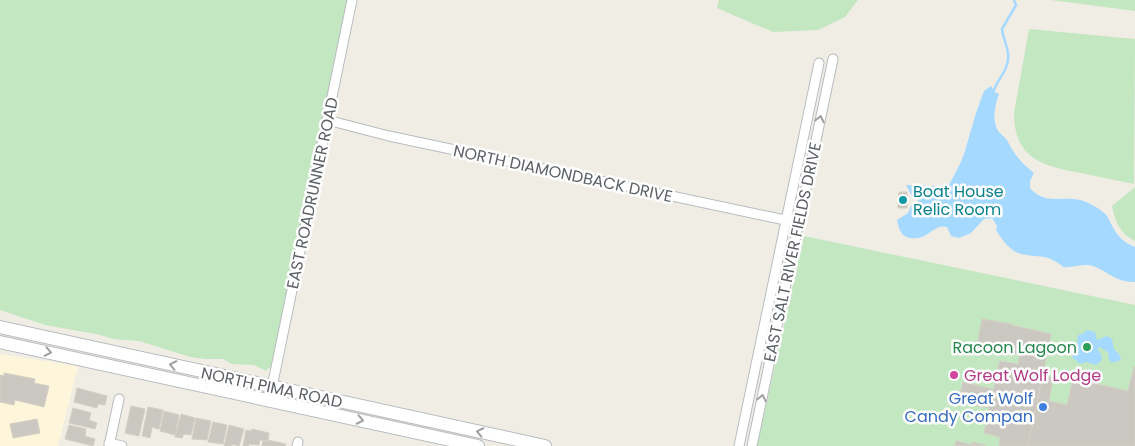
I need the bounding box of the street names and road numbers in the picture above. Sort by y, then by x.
street label: EAST ROADRUNNER ROAD [281,95,344,291]
street label: NORTH DIAMONDBACK DRIVE [451,139,674,208]
street label: EAST SALT RIVER FIELDS DRIVE [758,140,827,364]
street label: NORTH PIMA ROAD [199,361,345,414]

